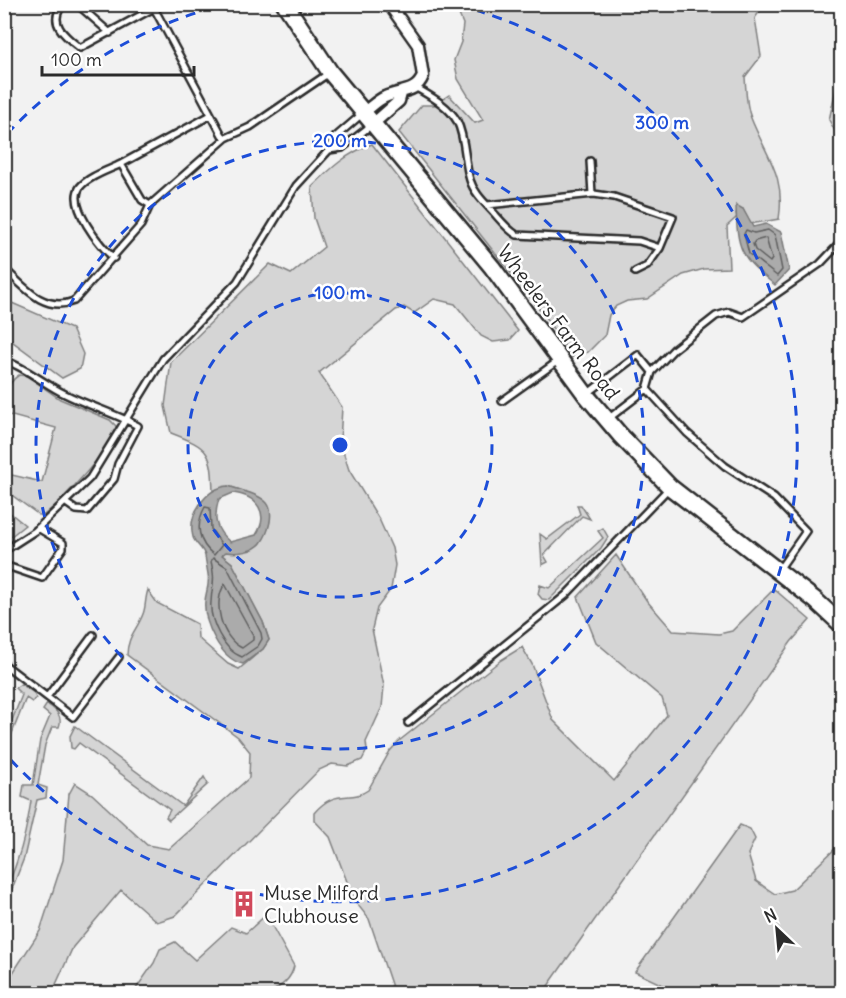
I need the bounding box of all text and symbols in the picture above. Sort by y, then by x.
scale bar [42,39,194,77]
text: 100 m [51,48,102,71]
text: 300 m [635,111,689,134]
text: 200 m [313,129,367,152]
street label: Wheelers Farm Road [493,240,626,405]
text: 100 m [315,281,366,304]
centre of rings [330,435,350,455]
place label: Muse Milford Clubhouse [264,880,379,928]
building icon: Muse Milford Clubhouse [229,889,259,919]
north arrow [747,899,807,959]
text: N [761,904,780,927]

